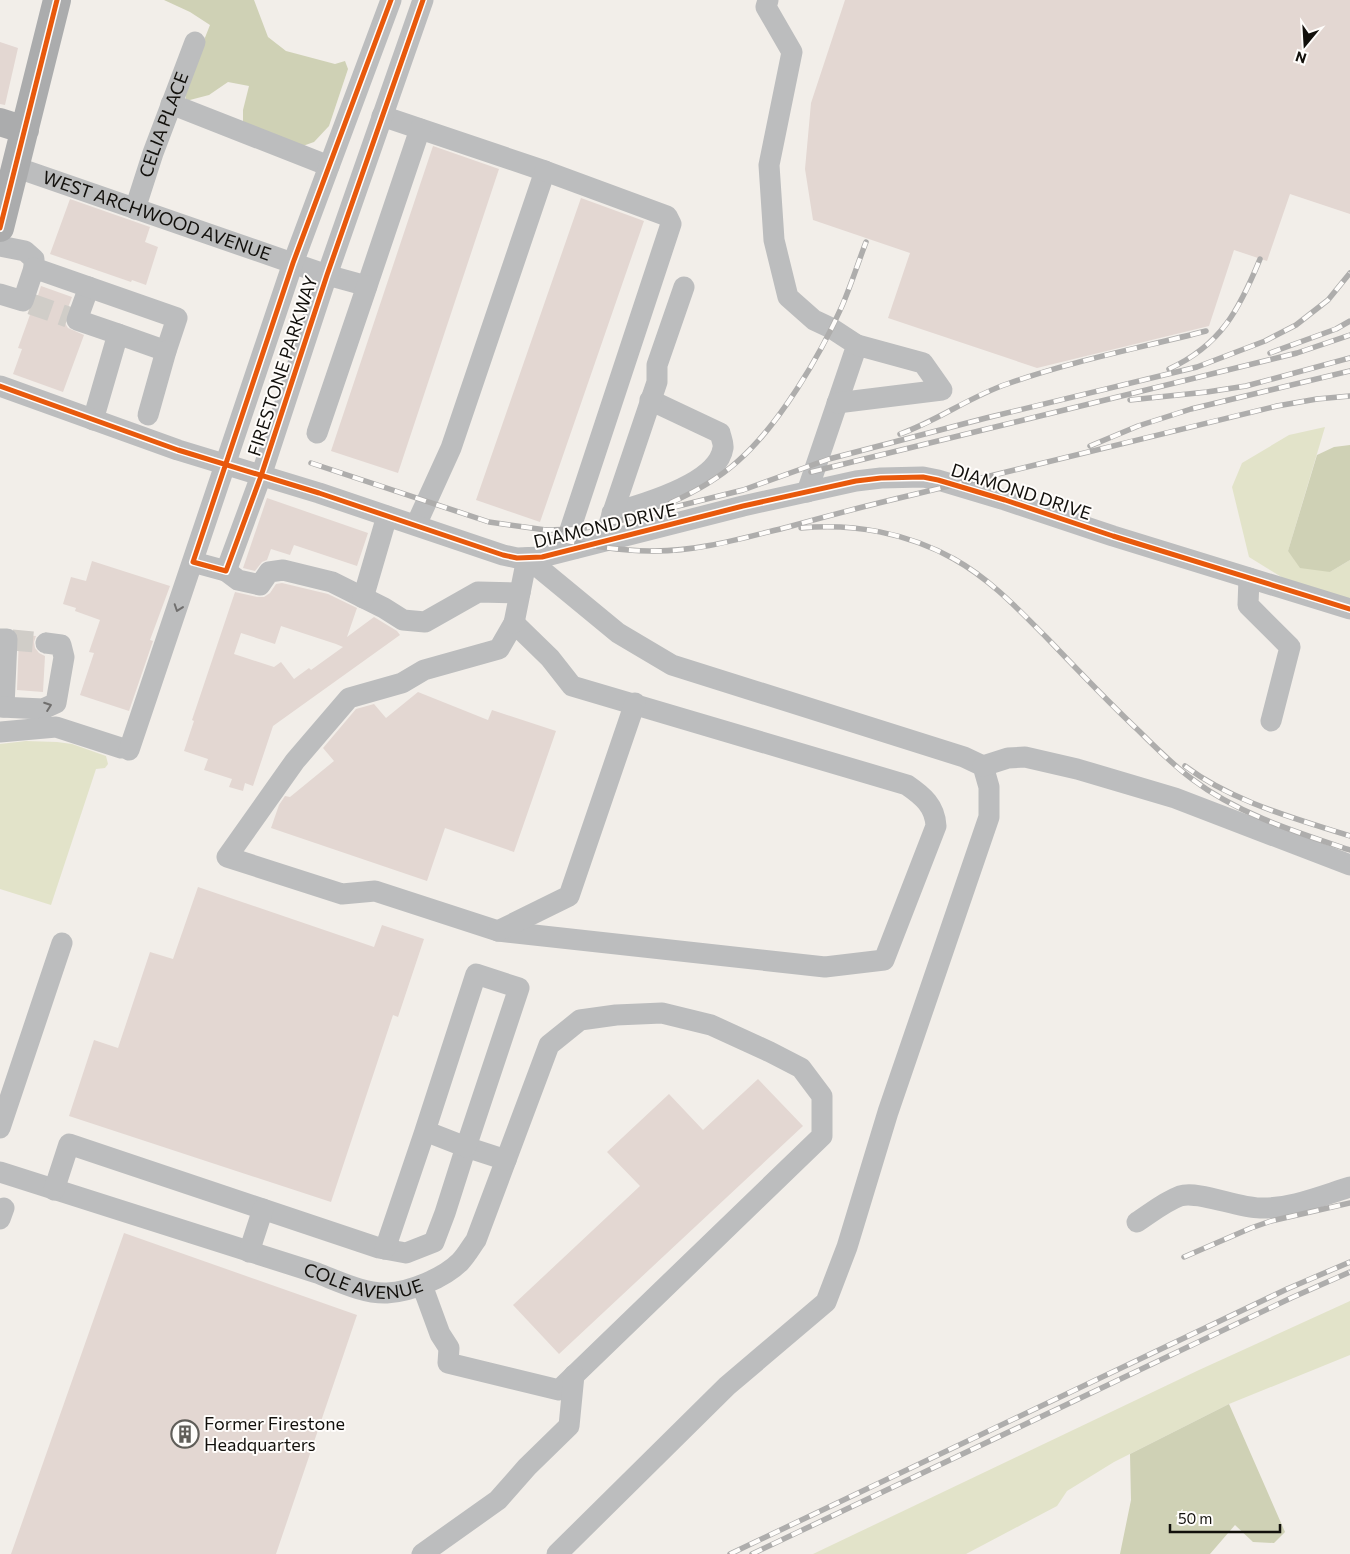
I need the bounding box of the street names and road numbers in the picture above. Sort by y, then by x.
street label: CELIA PLACE [134,69,193,180]
street label: WEST ARCHWOOD AVENUE [40,165,274,265]
street label: FIRESTONE PARKWAY [242,272,322,459]
street label: DIAMOND DRIVE [948,458,1094,524]
street label: DIAMOND DRIVE [531,498,678,552]
street label: COLE AVENUE [301,1258,426,1303]

